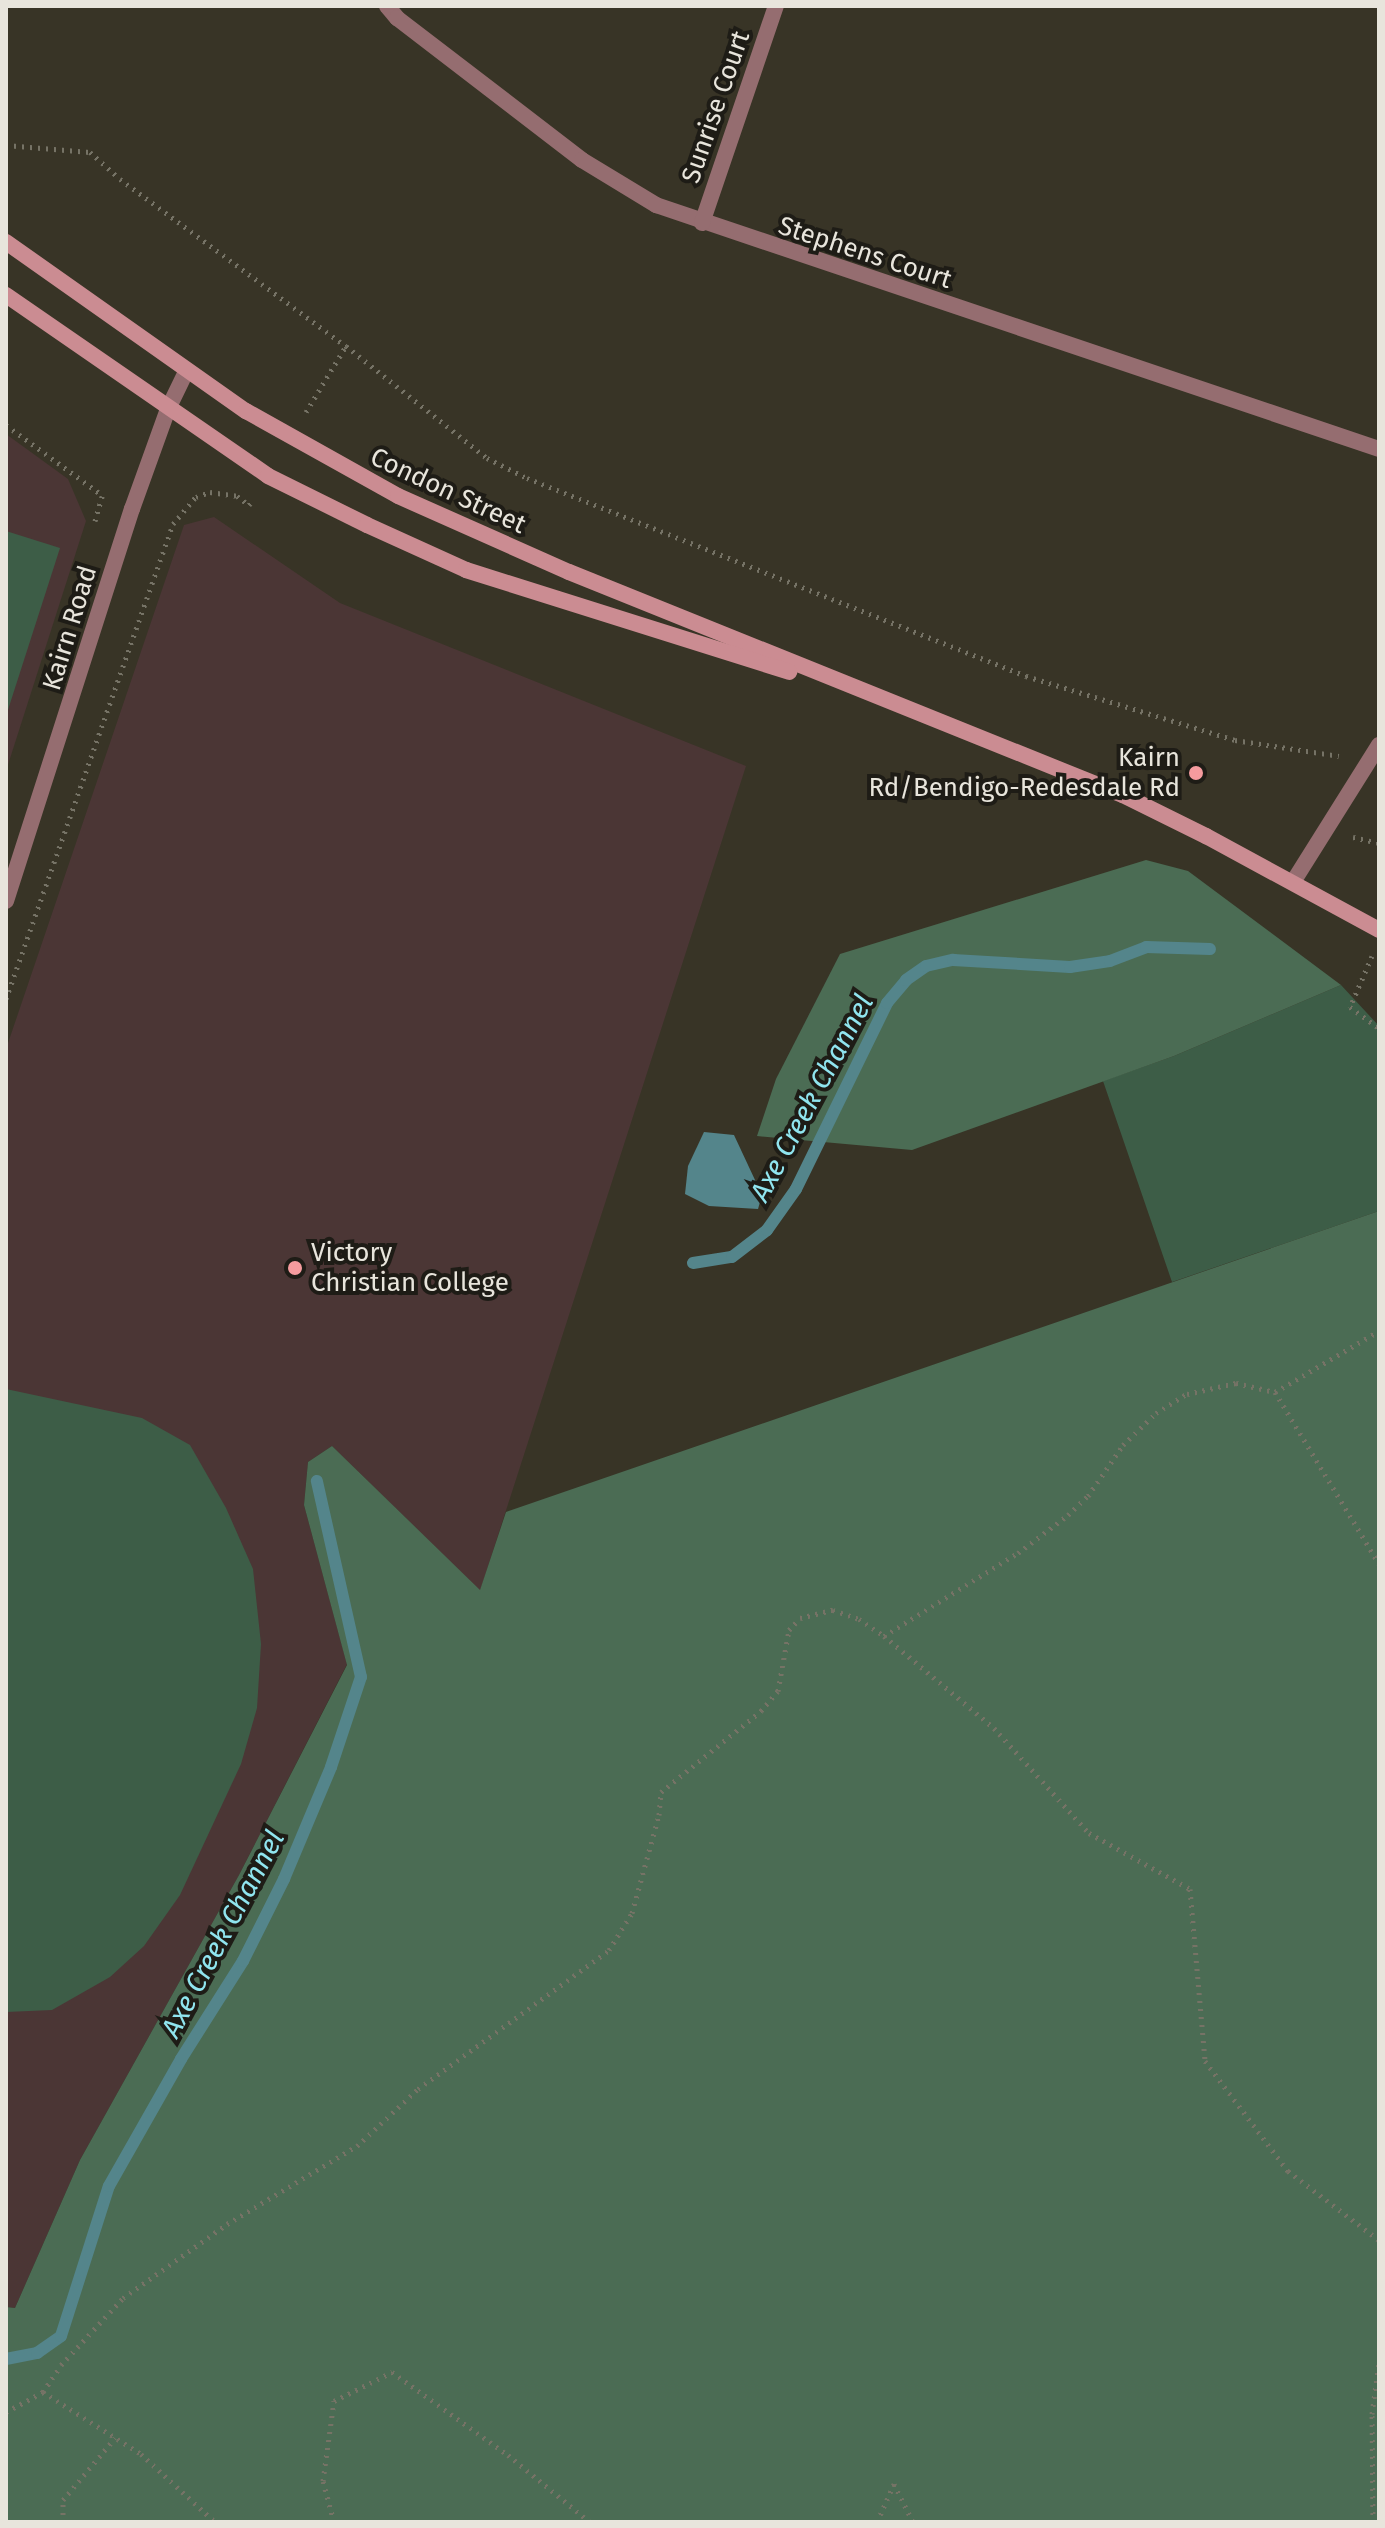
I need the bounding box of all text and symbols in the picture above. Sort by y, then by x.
street label: Sunrise Court [675,27,757,187]
street label: Stephens Court [774,210,956,296]
street label: Condon Street [365,441,531,541]
street label: Kairn Road [36,562,104,694]
place label: Kairn Rd/Bendigo-Redesdale Rd [868,742,1180,804]
marker: Kairn Rd/Bendigo-Redesdale Rd [1187,764,1205,782]
water label: Axe Creek Channel [743,989,881,1207]
place label: Victory Christian College [311,1237,509,1298]
marker: Victory Christian College [286,1259,304,1277]
water label: Axe Creek Channel [154,1825,292,2043]

